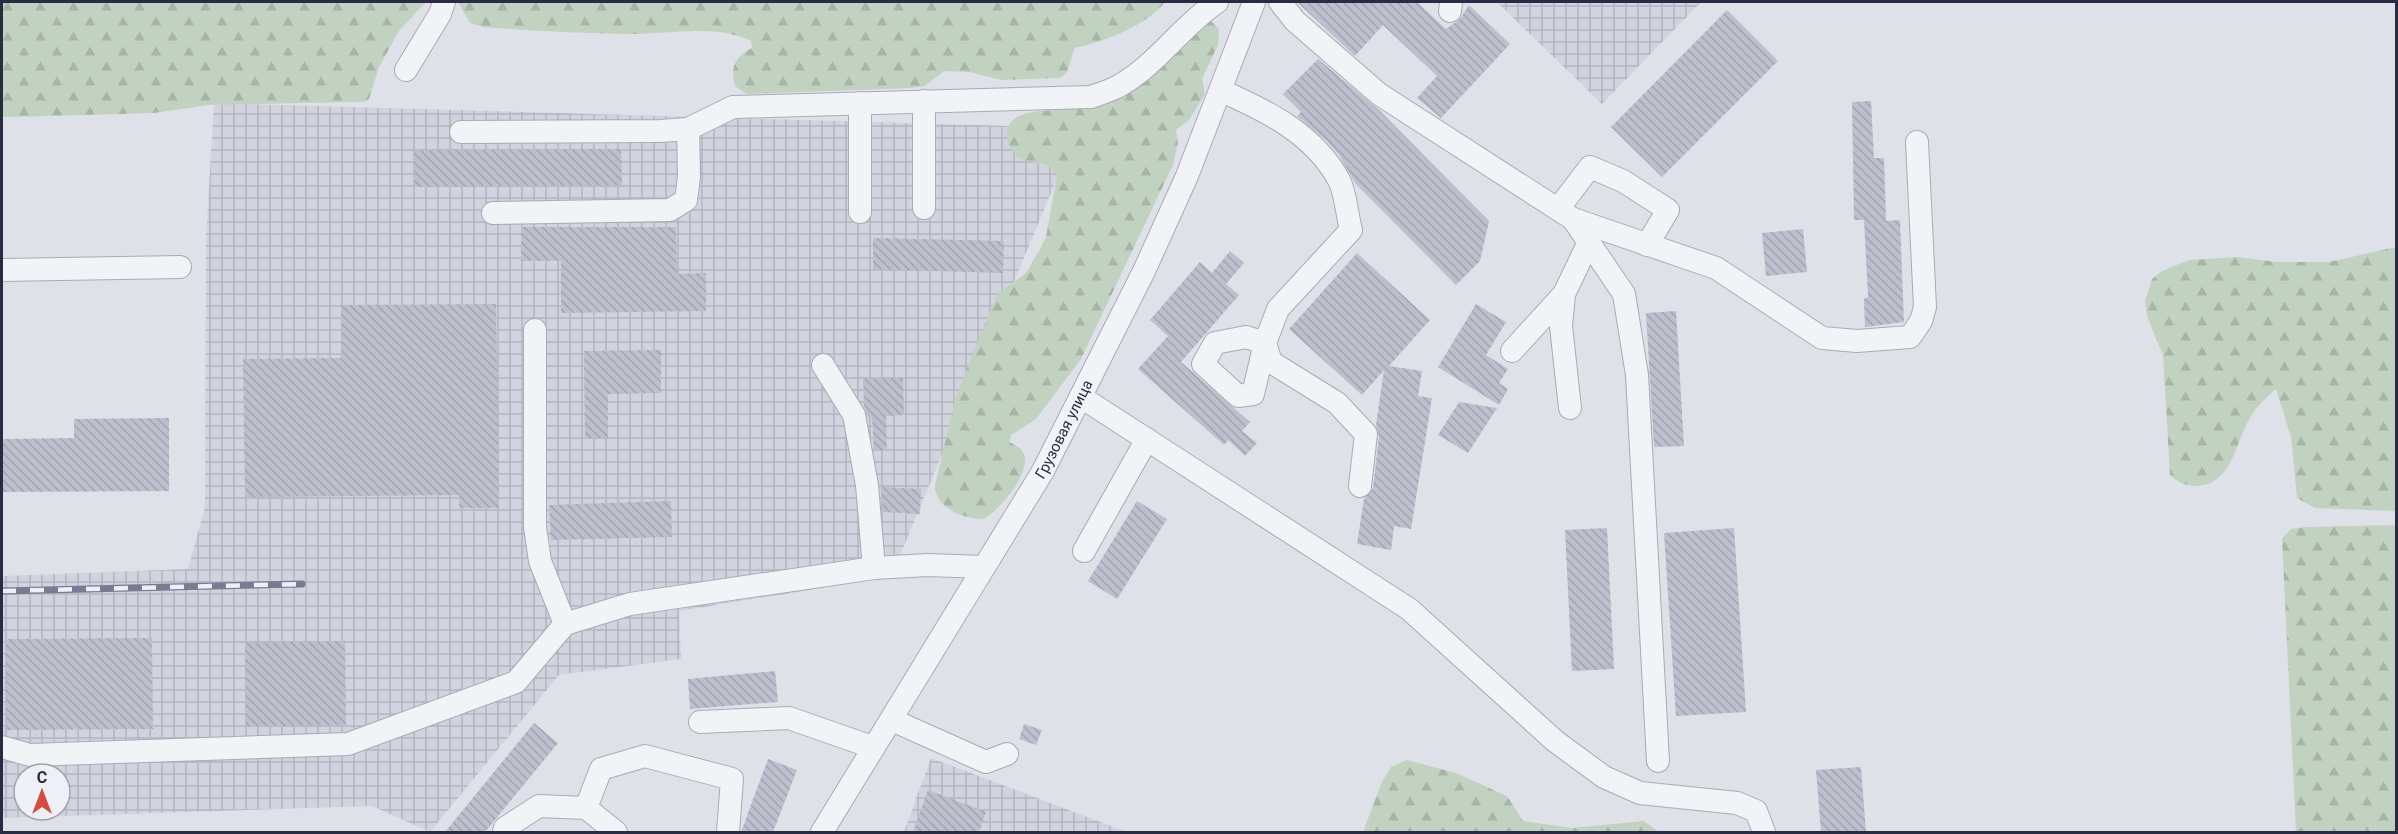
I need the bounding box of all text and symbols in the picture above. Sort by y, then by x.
street label: Грузовая улица [1031,377,1097,482]
north arrow [12,762,72,822]
text: С [37,768,47,787]

